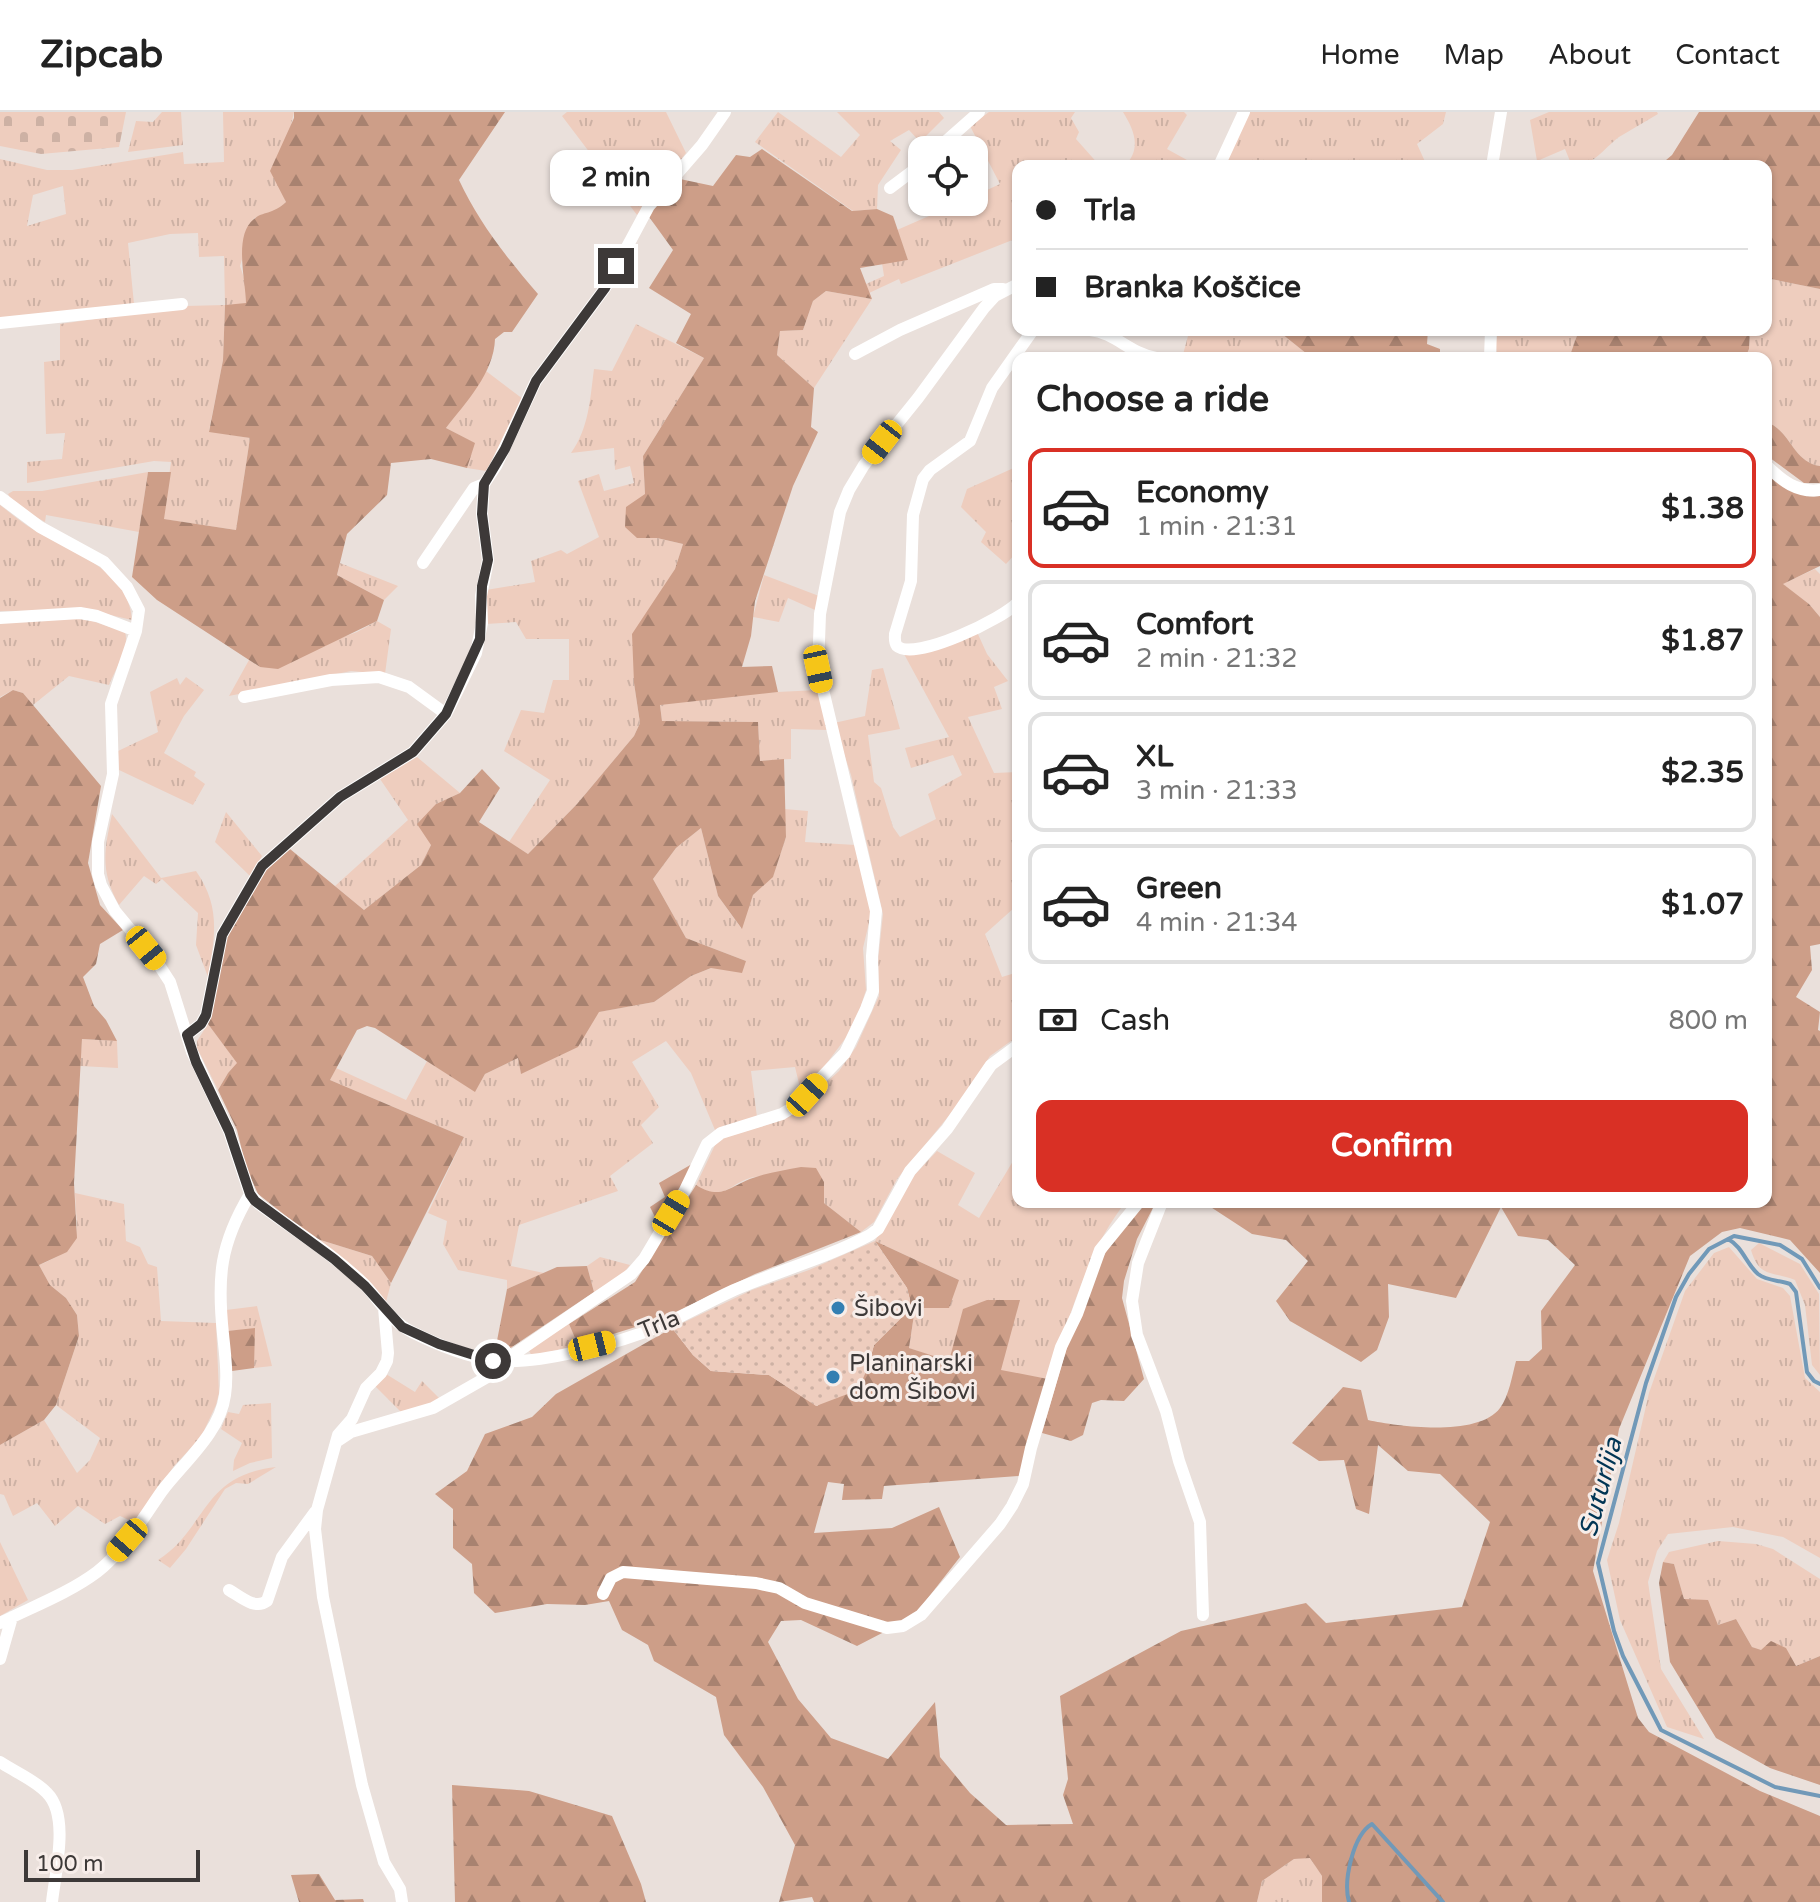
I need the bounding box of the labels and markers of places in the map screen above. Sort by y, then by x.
place label: Šibovi [854,1294,923,1323]
marker: Šibovi [829,1299,847,1317]
place label: Planinarski dom Šibovi [849,1349,976,1406]
marker: Planinarski dom Šibovi [824,1368,842,1386]

